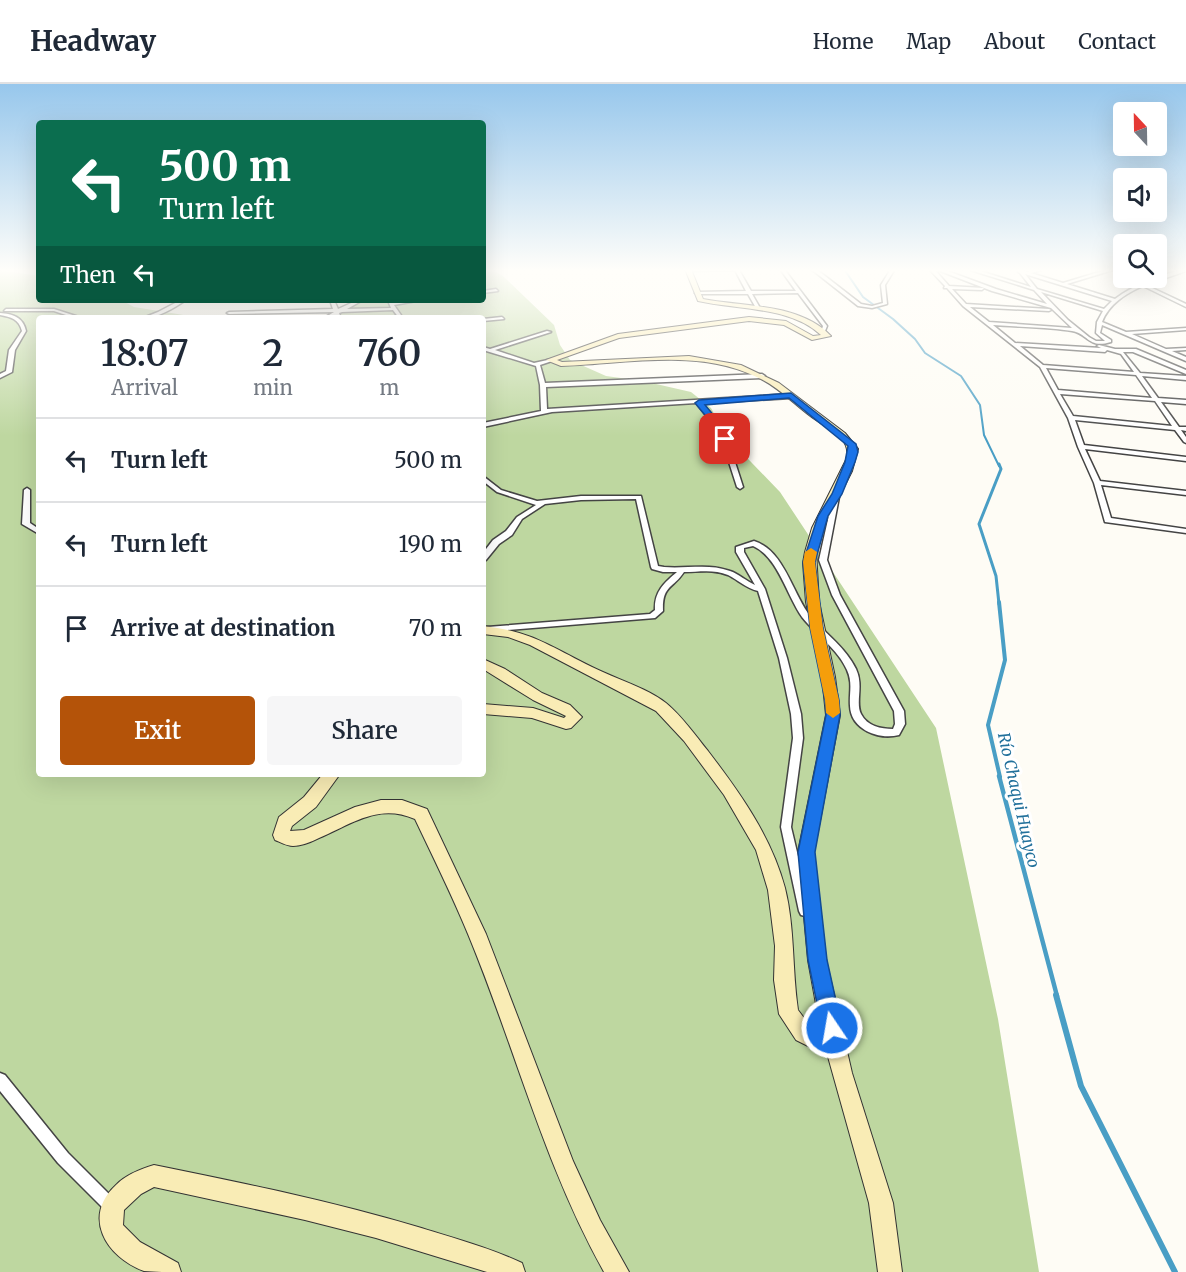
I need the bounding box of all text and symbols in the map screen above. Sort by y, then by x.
text: Headway [30,23,156,59]
text: Home [813,28,873,55]
text: Map [906,28,951,55]
text: About [984,28,1045,55]
text: Contact [1078,28,1156,55]
north arrow [1113,102,1167,156]
map controls [1113,102,1167,288]
text: 500 m [159,140,291,192]
icon: left [60,144,138,222]
button: sound [1113,168,1167,222]
text: Turn left [159,192,274,226]
button: search [1113,234,1167,288]
icon: left [128,258,161,291]
text: Then [60,261,116,289]
text: 18:07 [101,331,189,376]
text: 2 [262,331,284,376]
text: 760 [357,331,421,376]
text: Arrival [111,375,178,400]
text: min [253,375,293,400]
text: m [379,375,399,400]
pin [699,413,750,464]
icon: arrive [708,422,741,455]
icon: left [60,444,93,477]
text: Turn left [111,446,208,474]
text: 500 m [394,446,462,474]
icon: left [60,528,93,561]
text: Turn left [111,530,208,558]
text: 190 m [399,530,462,558]
icon: arrive [60,612,93,645]
text: Arrive at destination [111,614,335,642]
text: 70 m [409,614,462,642]
button: Exit [60,696,255,765]
button: Share [267,696,462,765]
water label: Río Chaqui Huayco [994,731,1044,869]
position arrow [800,996,864,1060]

